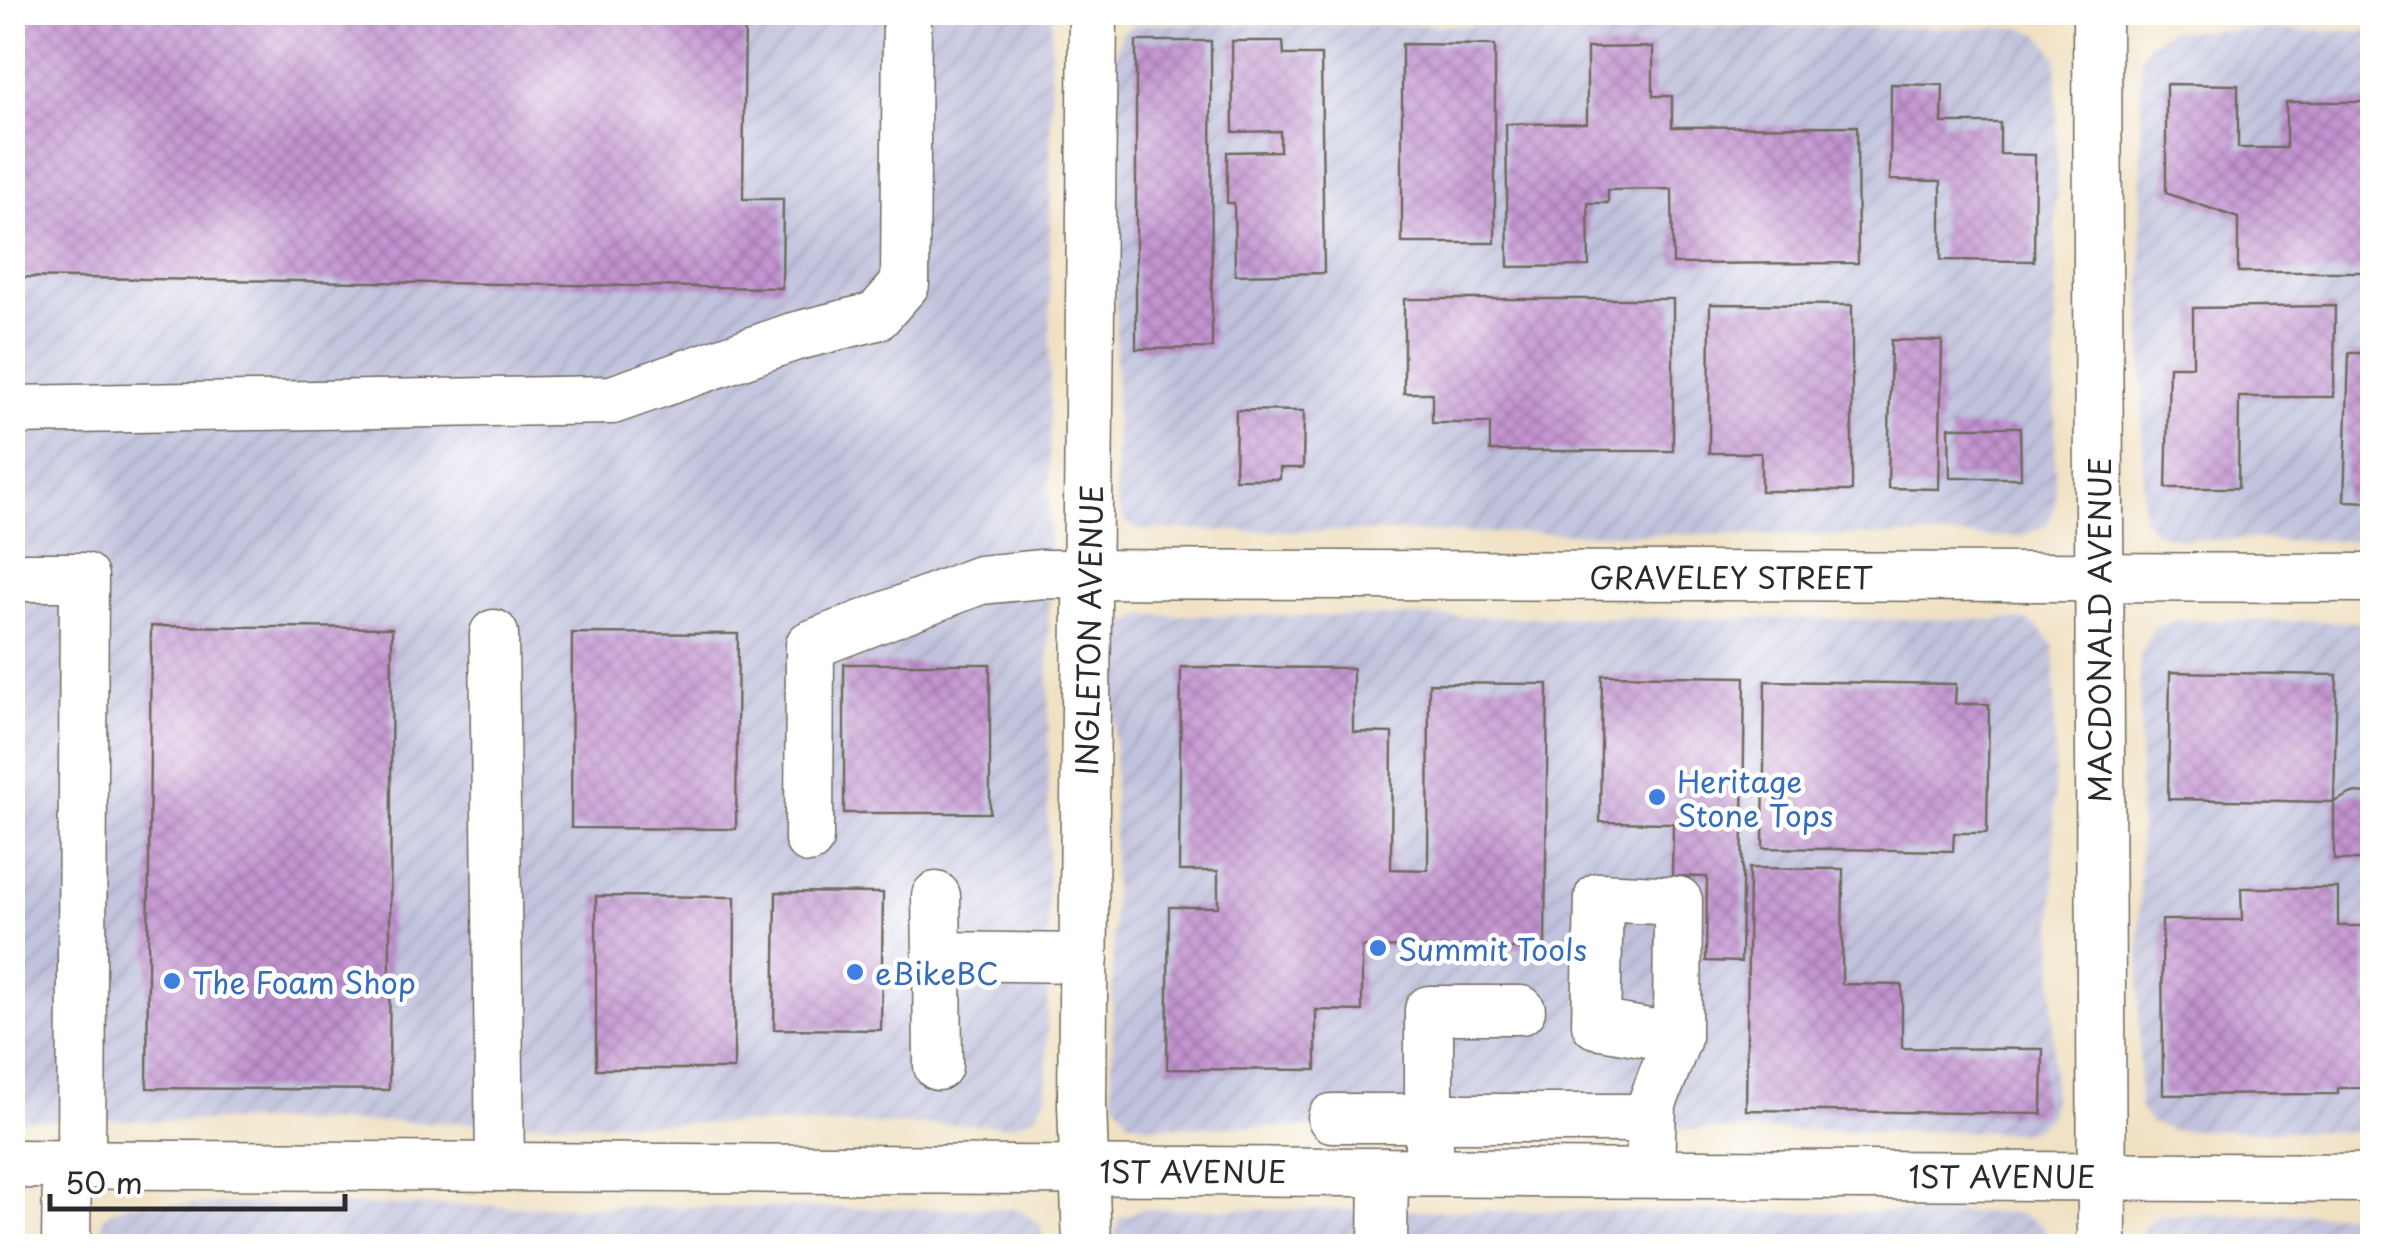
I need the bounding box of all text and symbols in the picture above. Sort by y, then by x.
street label: MACDONALD AVENUE [2076,457,2121,803]
street label: INGLETON AVENUE [1063,484,1113,776]
street label: GRAVELEY STREET [1589,554,1874,599]
place label: Heritage Stone Tops [1677,758,1834,837]
marker: Heritage Stone Tops [1646,786,1668,808]
place label: Summit Tools [1398,926,1587,971]
marker: Summit Tools [1367,937,1389,959]
place label: eBikeBC [875,950,999,995]
place label: The Foam Shop [192,959,416,1004]
marker: eBikeBC [844,961,866,983]
marker: The Foam Shop [161,970,183,992]
street label: 1ST AVENUE [1099,1148,1287,1193]
scale bar [50,1149,345,1211]
street label: 1ST AVENUE [1908,1153,2096,1198]
text: 50 m [65,1159,143,1204]

